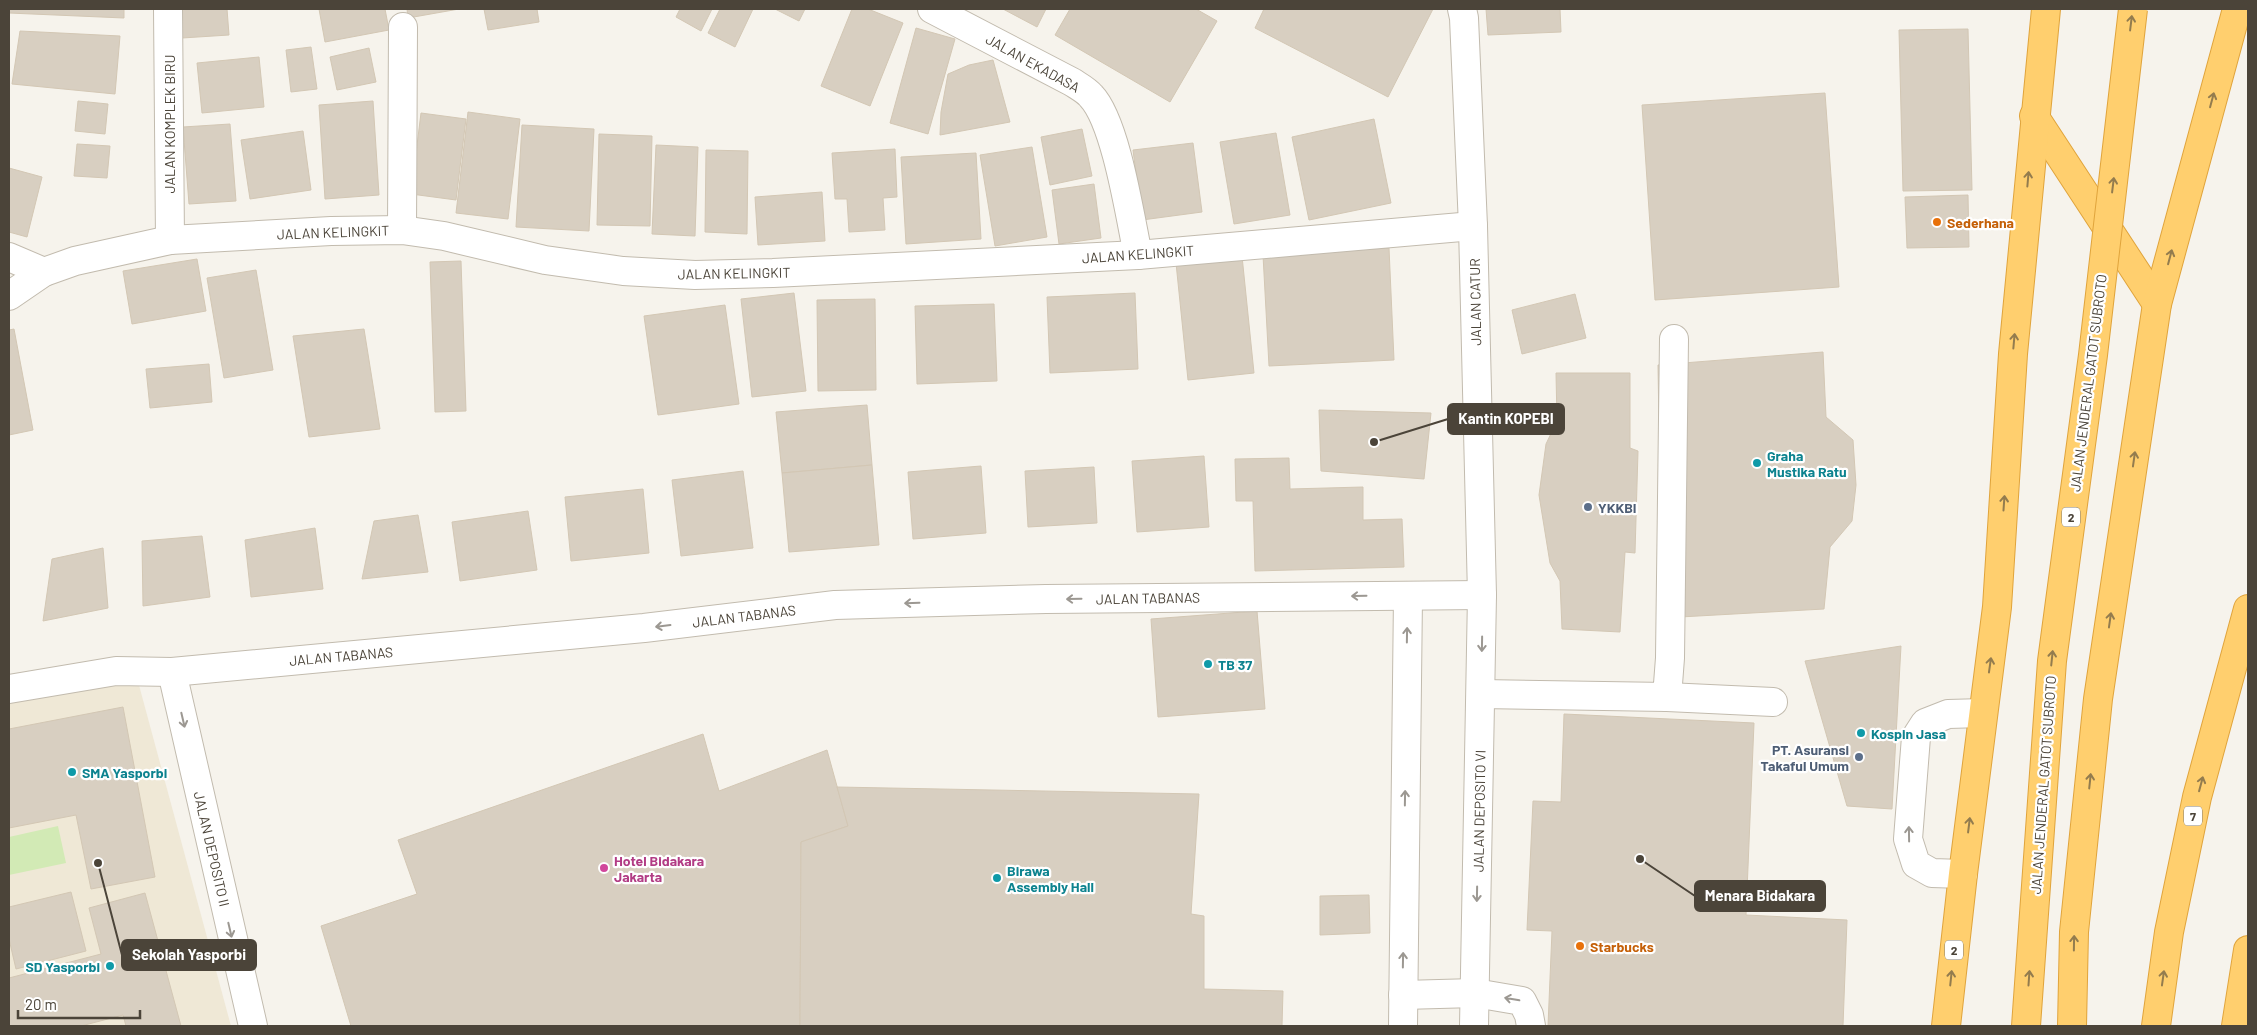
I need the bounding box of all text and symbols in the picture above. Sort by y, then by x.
one-way arrow [2126,16,2136,32]
street label: JALAN EKADASA [983,30,1083,96]
street label: JALAN KOMPLEK BIRU [161,55,178,193]
one-way arrow [2208,92,2218,108]
one-way arrow [2024,172,2033,188]
one-way arrow [2108,177,2118,193]
place label: Sederhana [1947,214,2014,231]
marker: Sederhana [1931,216,1943,228]
street label: JALAN KELINGKIT [276,222,390,242]
street label: JALAN KELINGKIT [1081,242,1195,266]
one-way arrow [2165,249,2175,265]
street label: JALAN CATUR [1466,258,1484,346]
street label: JALAN KELINGKIT [678,264,790,282]
street label: JALAN JENDERAL GATOT SUBROTO [2066,273,2110,493]
one-way arrow [2010,333,2019,349]
callout: Kantin KOPEBI [1448,404,1564,434]
text: Kantin KOPEBI [1458,409,1554,427]
place label: Graha Mustika Ratu [1767,447,1847,480]
one-way arrow [2129,451,2139,467]
marker: Graha Mustika Ratu [1751,457,1763,469]
one-way arrow [1999,496,2008,512]
place label: YKKBI [1598,499,1637,516]
marker: YKKBI [1582,501,1594,513]
road number: 2 [2062,508,2080,526]
street label: JALAN TABANAS [1096,589,1200,607]
one-way arrow [1351,591,1368,601]
one-way arrow [1066,594,1082,604]
one-way arrow [904,598,920,608]
street label: JALAN TABANAS [691,601,797,631]
one-way arrow [2105,612,2115,628]
one-way arrow [655,621,671,631]
one-way arrow [1402,627,1412,644]
one-way arrow [1477,636,1487,652]
street label: JALAN TABANAS [288,643,394,669]
one-way arrow [2047,651,2057,667]
place label: TB 37 [1218,656,1252,673]
one-way arrow [1985,657,1995,673]
marker: TB 37 [1202,658,1214,670]
street label: JALAN JENDERAL GATOT SUBROTO [2027,675,2059,895]
one-way arrow [178,711,188,727]
place label: Kospin Jasa [1871,725,1946,742]
marker: Kospin Jasa [1855,727,1867,739]
place label: PT. Asuransi Takaful Umum [1760,741,1849,774]
street label: JALAN DEPOSITO VI [1469,750,1489,872]
marker: PT. Asuransi Takaful Umum [1853,751,1865,763]
place label: SMA Yasporbi [82,764,167,781]
marker: SMA Yasporbi [66,766,78,778]
one-way arrow [2085,773,2095,789]
one-way arrow [2196,777,2206,793]
street label: JALAN DEPOSITO II [190,790,234,908]
one-way arrow [1400,790,1410,806]
road number: 7 [2184,806,2202,826]
one-way arrow [1964,818,1974,834]
one-way arrow [1905,827,1914,843]
place label: Hotel Bidakara Jakarta [614,852,704,885]
marker: Hotel Bidakara Jakarta [598,862,610,874]
place label: Birawa Assembly Hall [1007,862,1094,895]
marker: Birawa Assembly Hall [991,872,1003,884]
callout: Menara Bidakara [1695,881,1825,911]
one-way arrow [1472,886,1482,902]
text: Menara Bidakara [1705,886,1815,904]
one-way arrow [226,921,235,937]
one-way arrow [2069,935,2079,951]
place label: Starbucks [1590,938,1654,955]
callout: Sekolah Yasporbi [122,940,256,970]
marker: Starbucks [1574,940,1586,952]
road number: 2 [1945,940,1963,960]
text: Sekolah Yasporbi [132,945,246,963]
one-way arrow [1398,952,1408,968]
place label: SD Yasporbi [26,958,100,975]
marker: SD Yasporbi [104,960,116,972]
one-way arrow [1946,970,1956,986]
one-way arrow [2025,970,2034,986]
one-way arrow [2158,970,2168,986]
scale bar [18,988,140,1020]
one-way arrow [1504,994,1520,1004]
text: 20 m [25,995,57,1013]

